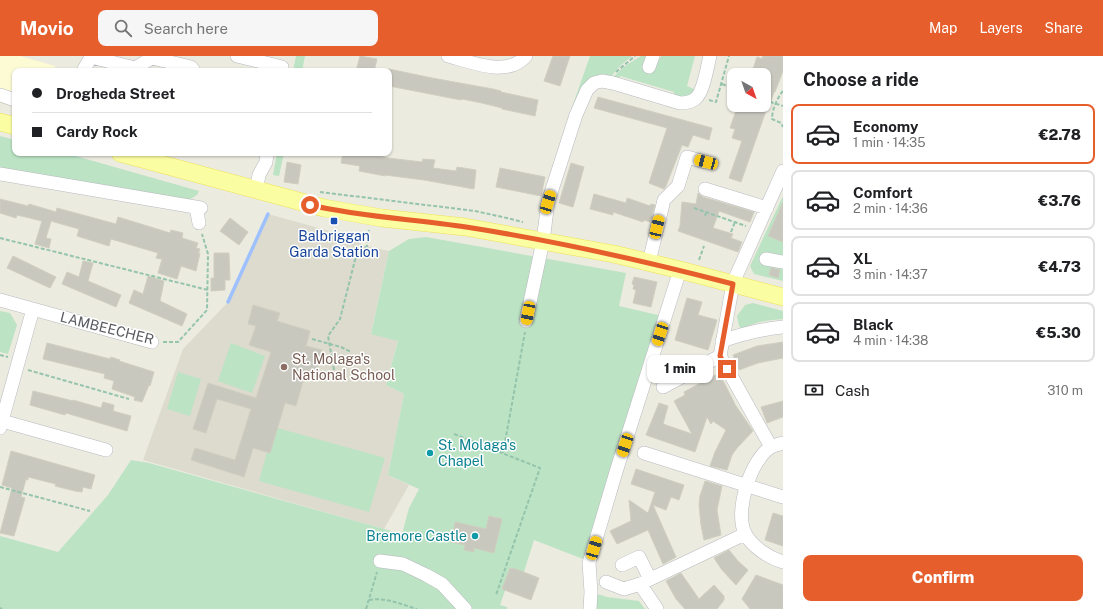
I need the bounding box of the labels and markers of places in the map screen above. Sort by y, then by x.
marker: Balbriggan Garda Station [329,216,339,226]
place label: Balbriggan Garda Station [289,228,379,260]
place label: St. Molaga's National School [292,351,395,383]
marker: St. Molaga's National School [279,362,289,372]
place label: St. Molaga's Chapel [438,437,516,469]
marker: St. Molaga's Chapel [425,448,435,458]
place label: Bremore Castle [366,528,467,544]
marker: Bremore Castle [470,531,480,541]

